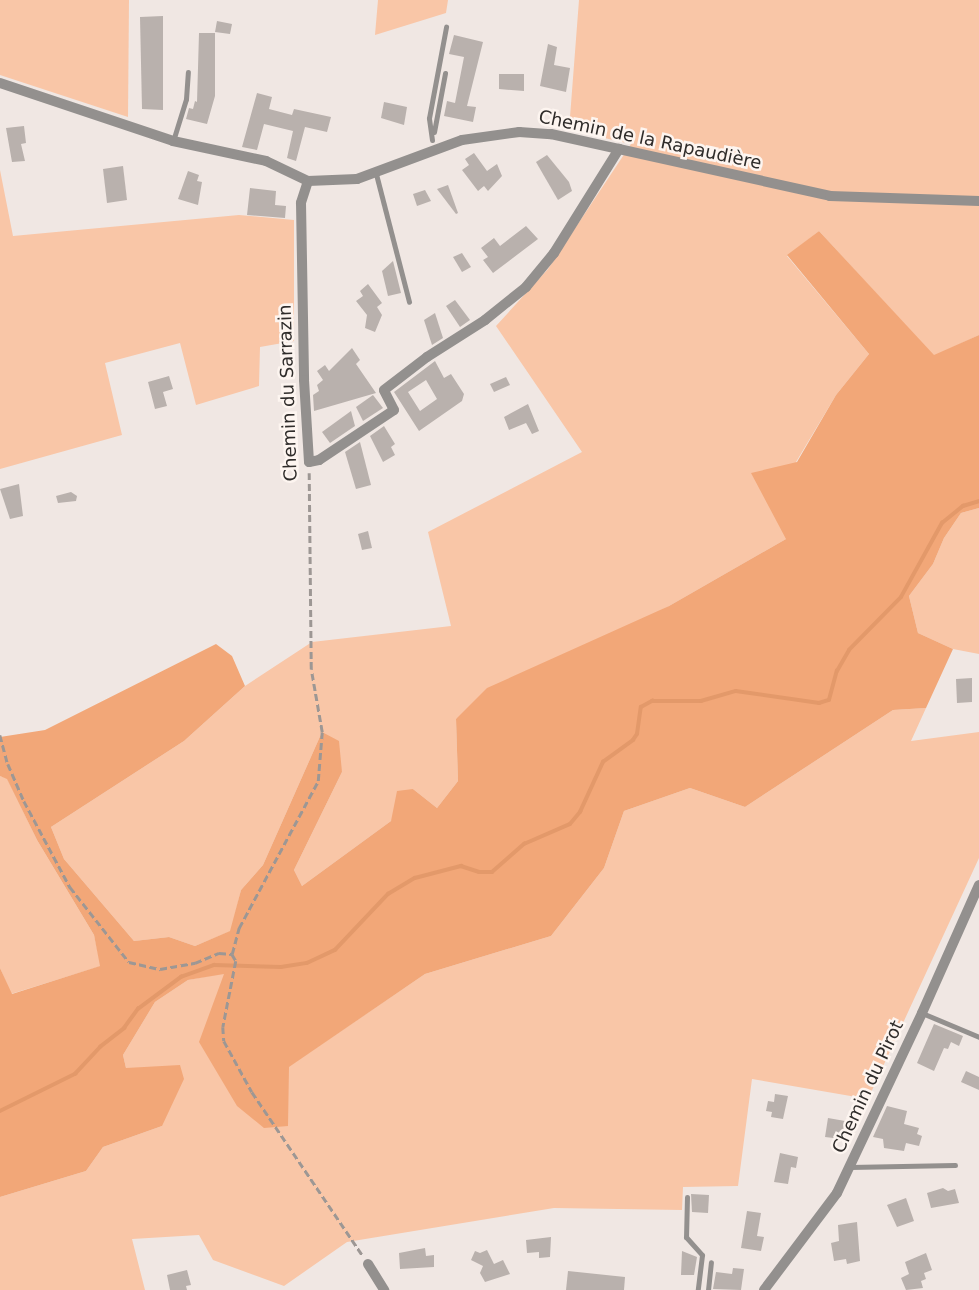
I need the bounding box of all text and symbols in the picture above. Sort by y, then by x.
street label: Chemin de la Rapaudière [537,106,763,174]
street label: Chemin du Sarrazin [274,304,302,482]
street label: Chemin du Pirot [828,1017,908,1157]

